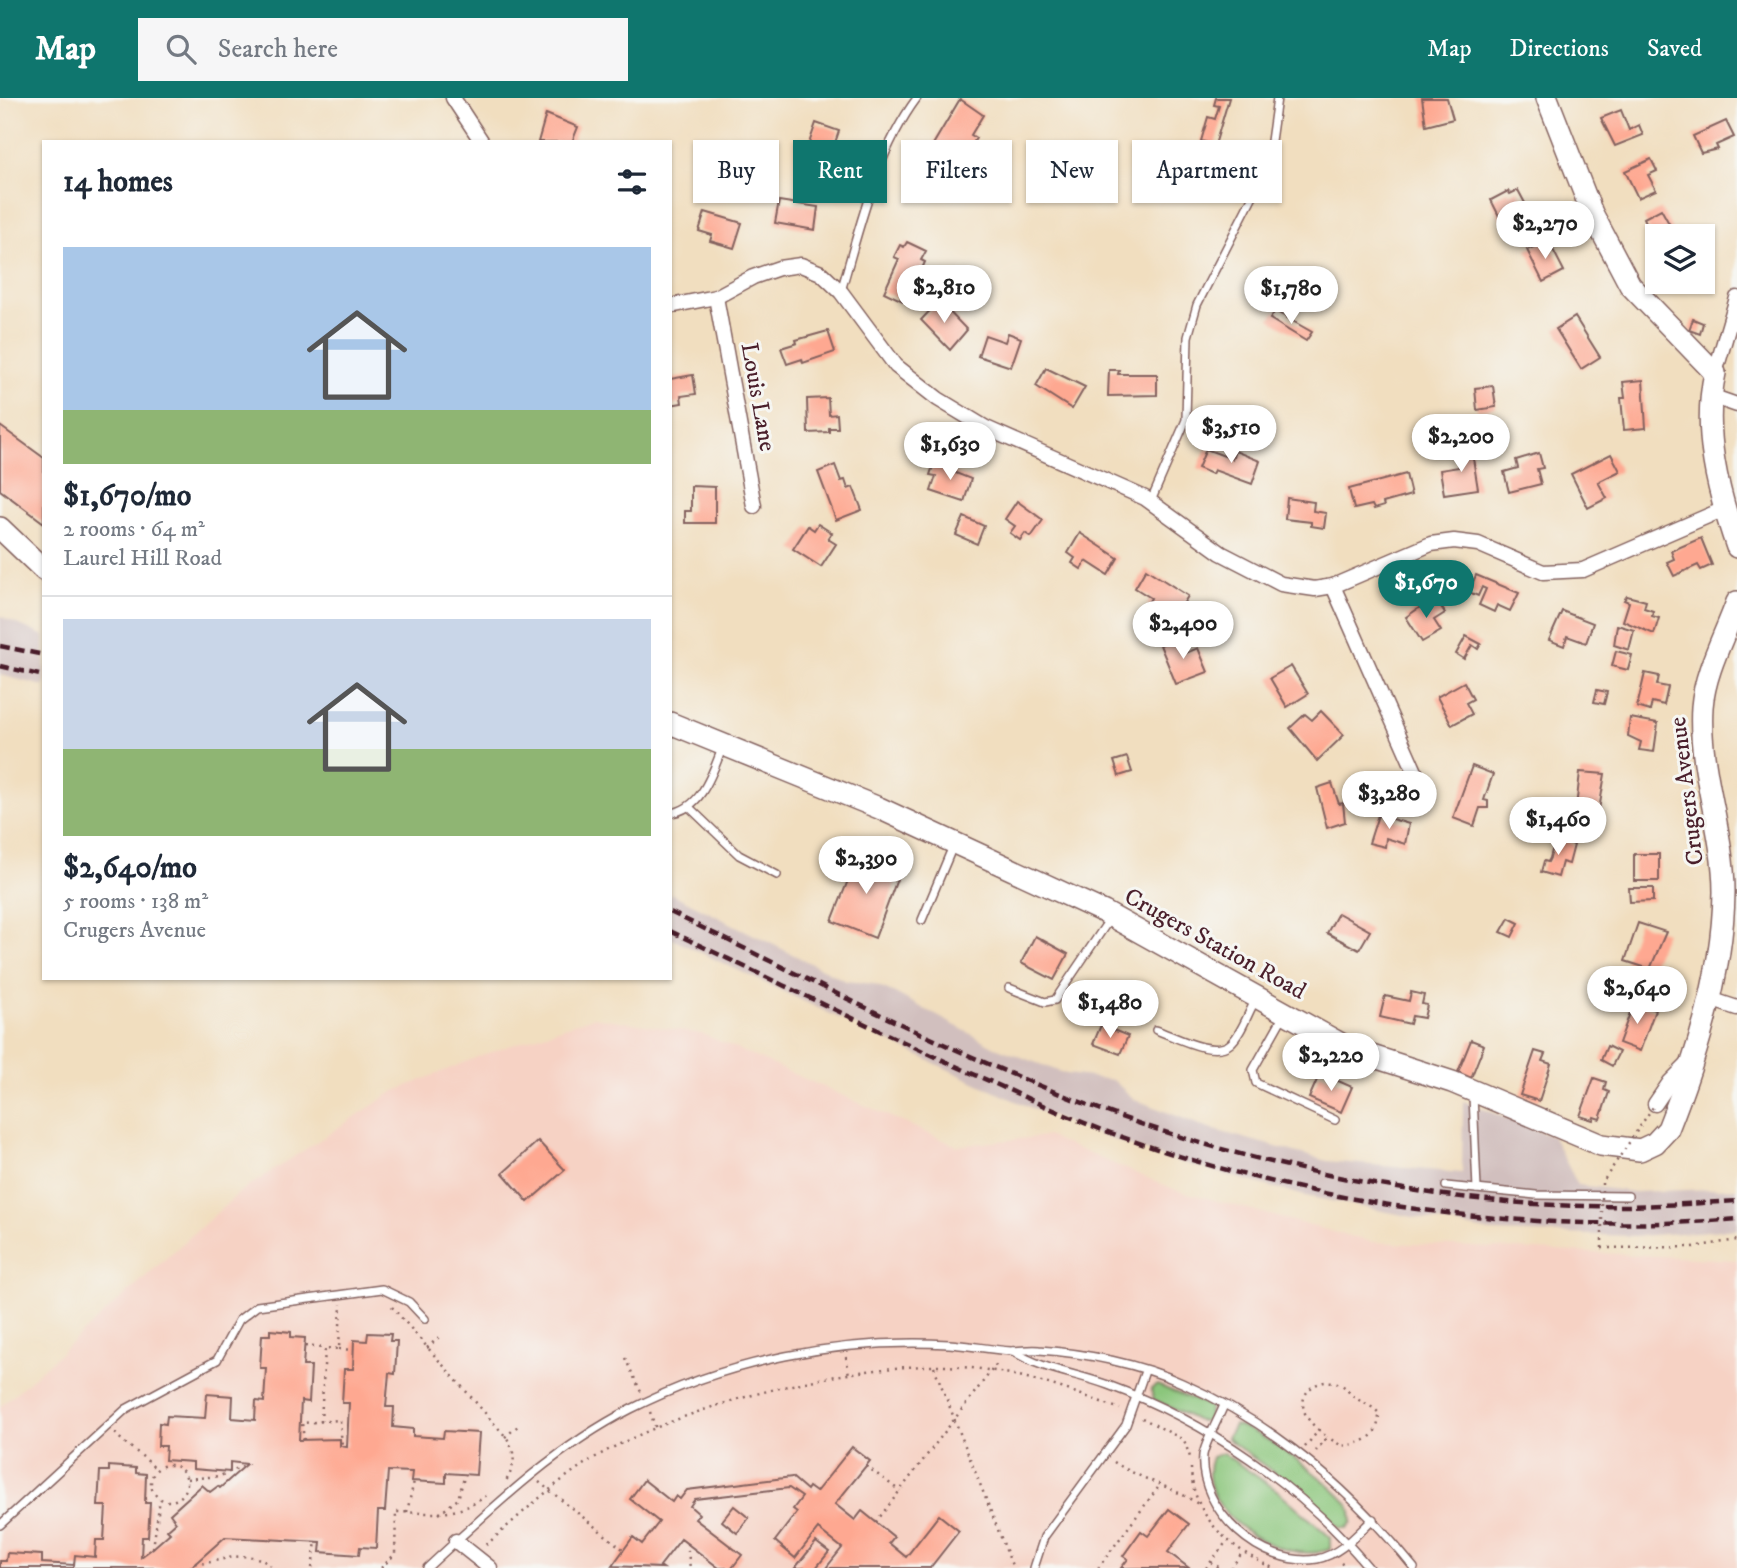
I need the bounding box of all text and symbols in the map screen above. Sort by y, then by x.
search box [138,18,628,81]
text: Map [35,29,96,70]
icon: search [162,30,200,68]
text: Search here [218,33,338,66]
text: Map [1427,34,1472,64]
text: Directions [1510,34,1609,64]
text: Saved [1647,34,1702,64]
chip: Buy [693,140,779,203]
chip: Rent [793,140,887,203]
chip: Filters [901,140,1012,203]
chip: New [1026,140,1118,203]
chip: Apartment [1132,140,1282,203]
icon: filters [613,163,651,201]
text: 14 homes [63,164,173,201]
pin: $2,270 [1488,202,1602,261]
text: $2,270 [1512,209,1578,238]
map controls [1645,224,1715,294]
button: layers [1645,224,1715,294]
pin: $2,810 [887,266,1001,325]
pin: $1,780 [1234,266,1348,326]
text: $2,810 [913,273,975,302]
text: $1,780 [1260,274,1322,303]
icon: home [294,292,420,418]
street label: Louis Lane [734,340,782,454]
pin: $3,510 [1174,406,1288,465]
text: $3,510 [1201,413,1261,442]
pin: $2,200 [1404,414,1518,474]
pin: $1,630 [893,422,1007,482]
text: $2,200 [1428,422,1494,451]
text: $1,630 [920,430,980,459]
text: $1,670/mo [63,478,191,515]
text: 2 rooms · 64 m² [63,515,205,544]
text: Laurel Hill Road [63,544,222,573]
pin: $1,670 [1369,560,1483,620]
text: $1,670 [1394,568,1458,597]
pin: $2,400 [1126,602,1240,661]
text: $2,400 [1149,609,1217,638]
icon: home [294,664,420,790]
street label: Crugers Avenue [1663,715,1711,867]
pin: $3,280 [1332,772,1446,831]
text: $3,280 [1358,779,1420,808]
pin: $1,460 [1501,798,1615,857]
text: $1,460 [1525,805,1591,834]
pin: $2,390 [809,836,923,896]
text: $2,390 [835,844,897,873]
text: $2,640/mo [63,850,197,887]
street label: Crugers Station Road [1119,882,1311,1006]
text: 5 rooms · 138 m² [63,887,208,916]
text: Crugers Avenue [63,916,206,945]
pin: $2,640 [1580,967,1694,1026]
text: $2,640 [1603,974,1671,1003]
pin: $1,480 [1053,981,1167,1040]
text: $1,480 [1078,988,1142,1017]
pin: $2,220 [1274,1034,1388,1093]
text: $2,220 [1298,1041,1364,1070]

